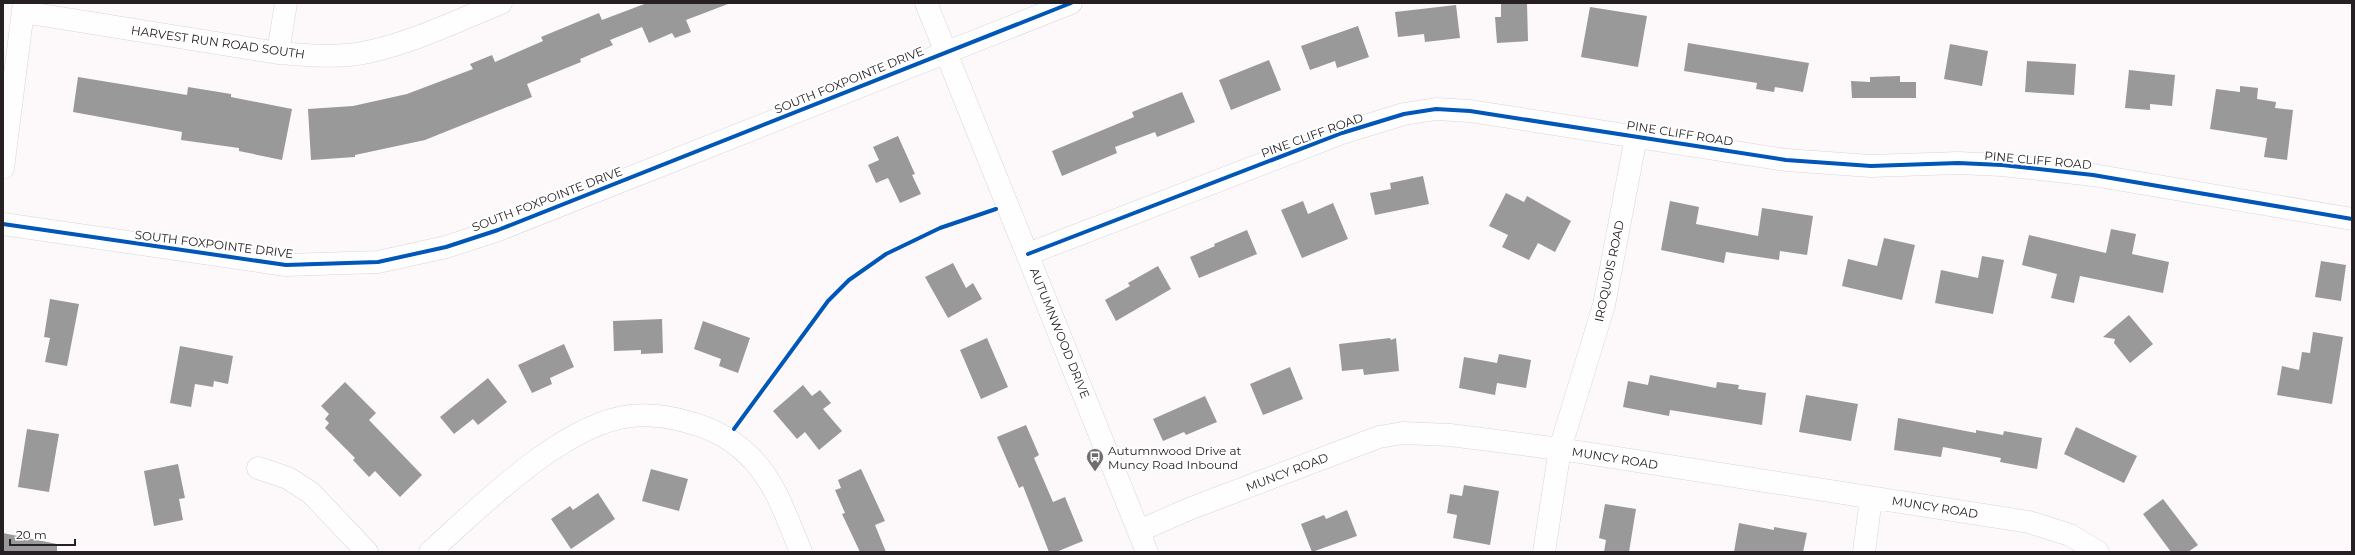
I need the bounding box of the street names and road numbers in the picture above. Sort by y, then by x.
street label: HARVEST RUN ROAD SOUTH [130,22,306,62]
street label: SOUTH FOXPOINTE DRIVE [772,43,926,117]
street label: PINE CLIFF ROAD [1259,110,1365,160]
street label: PINE CLIFF ROAD [1626,117,1734,149]
street label: PINE CLIFF ROAD [1984,148,2092,172]
street label: SOUTH FOXPOINTE DRIVE [470,163,624,235]
street label: IROQUOIS ROAD [1591,219,1627,323]
street label: SOUTH FOXPOINTE DRIVE [134,227,294,261]
street label: AUTUMNWOOD DRIVE [1027,265,1093,401]
street label: MUNCY ROAD [1571,444,1659,472]
street label: MUNCY ROAD [1244,449,1330,495]
street label: MUNCY ROAD [1891,493,1979,521]

